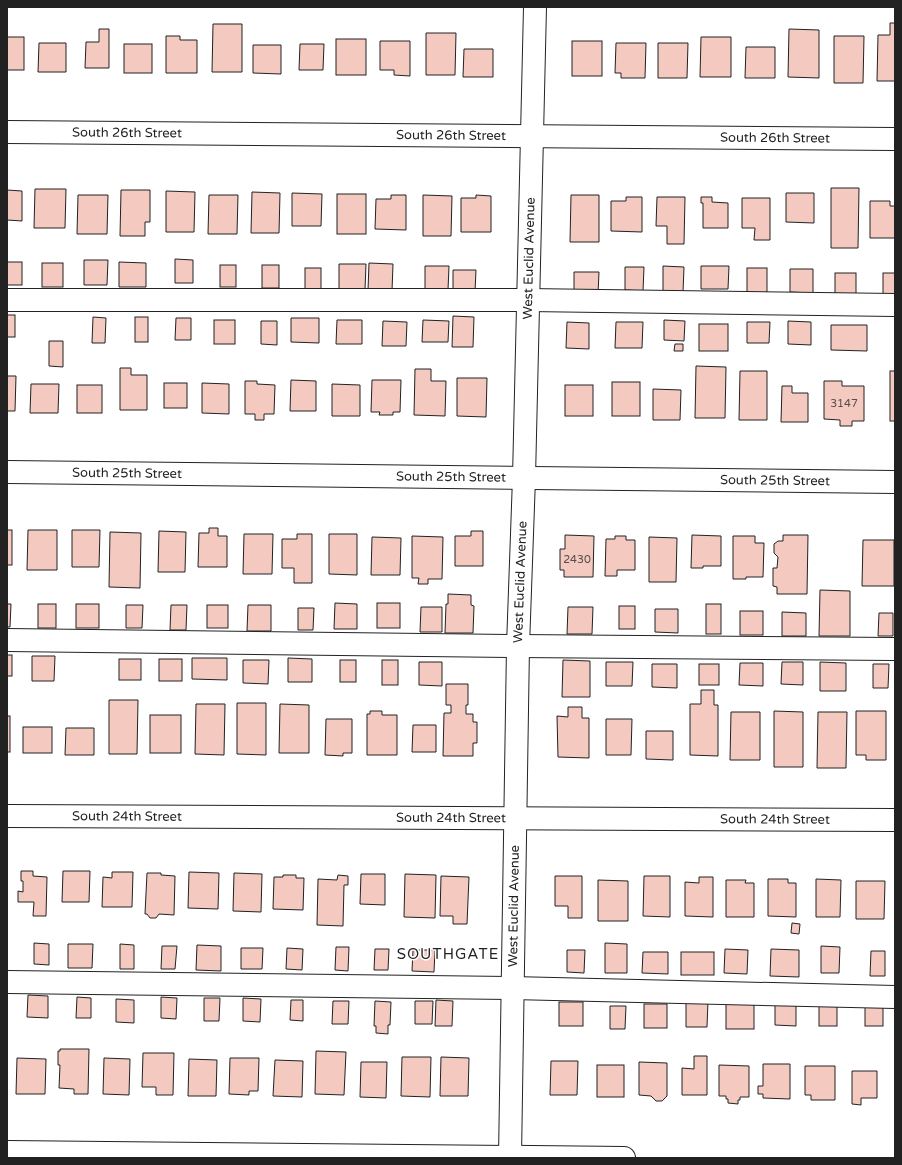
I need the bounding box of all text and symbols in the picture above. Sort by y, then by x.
street label: South 26th Street [72,125,182,141]
street label: South 26th Street [396,127,506,144]
street label: South 26th Street [720,130,830,146]
street label: West Euclid Avenue [520,197,539,319]
house number: 3147 [830,397,858,410]
street label: South 25th Street [72,465,182,482]
street label: South 25th Street [396,468,506,486]
street label: South 25th Street [720,472,830,489]
street label: West Euclid Avenue [510,521,530,643]
house number: 2430 [563,553,591,566]
street label: South 24th Street [72,808,182,825]
street label: South 24th Street [396,810,506,826]
street label: South 24th Street [720,811,830,828]
street label: West Euclid Avenue [505,845,523,967]
district label: SOUTHGATE [397,945,499,963]

